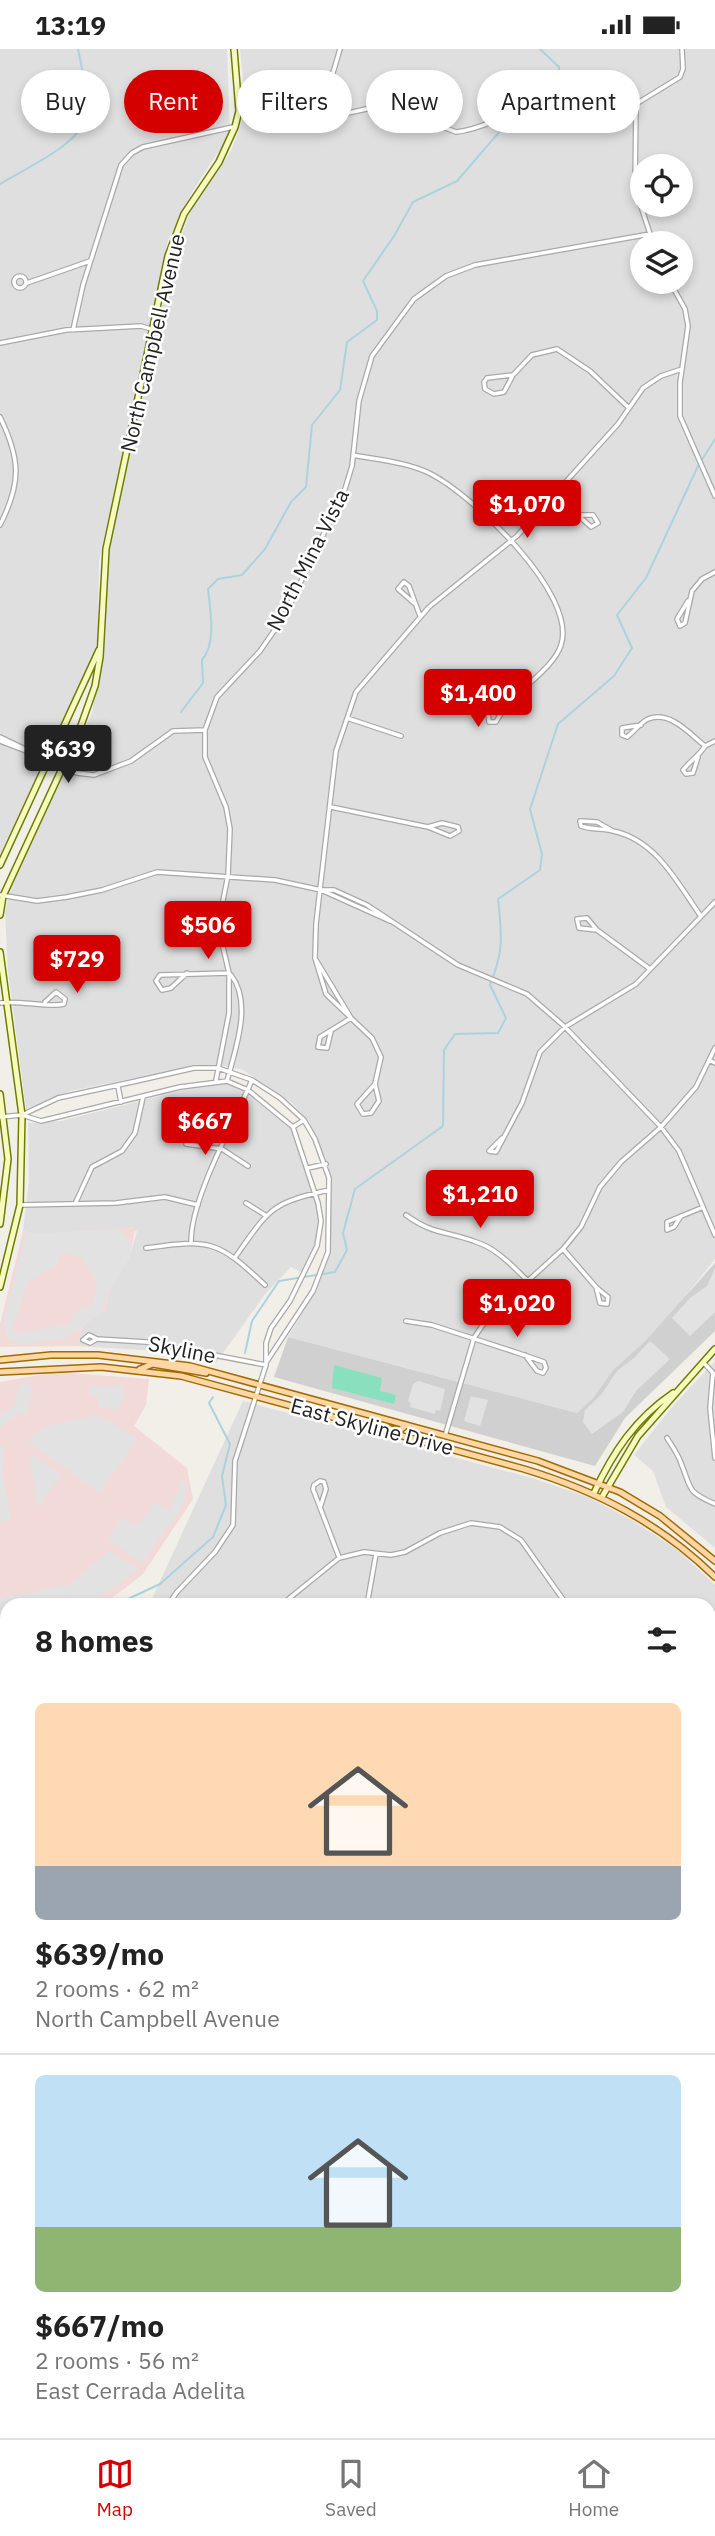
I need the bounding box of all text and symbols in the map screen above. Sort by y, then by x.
text: 13:19 [35,8,106,42]
chip: Buy [21,70,110,133]
chip: Rent [124,70,223,133]
chip: Filters [237,70,352,133]
chip: New [366,70,463,133]
chip: Apartment [477,70,640,133]
map controls [630,154,693,294]
button: locate [630,154,693,217]
street label: North Campbell Avenue [113,231,191,455]
button: layers [630,231,693,294]
pin: $1,070 [470,481,584,540]
street label: North Mina Vista [259,484,355,635]
text: $1,070 [489,488,565,518]
pin: $1,400 [421,669,535,729]
text: $1,400 [440,677,516,707]
pin: $639 [27,725,109,785]
text: $639 [40,733,96,763]
pin: $506 [167,901,249,961]
text: $506 [180,909,236,939]
pin: $729 [36,935,118,995]
text: $729 [49,943,105,973]
pin: $667 [164,1097,246,1157]
text: $667 [177,1105,233,1135]
pin: $1,210 [423,1171,537,1230]
text: $1,210 [442,1178,518,1208]
pin: $1,020 [460,1279,574,1339]
text: $1,020 [479,1287,555,1317]
street label: Skyline [146,1329,218,1369]
street label: East Skyline Drive [288,1391,457,1461]
text: 8 homes [35,1621,154,1660]
icon: filters [643,1621,681,1659]
icon: home [295,1748,421,1874]
text: $639/mo [35,1934,164,1973]
text: 2 rooms · 62 m² [35,1973,199,2003]
text: North Campbell Avenue [35,2003,280,2033]
icon: home [295,2120,421,2246]
text: $667/mo [35,2306,164,2345]
text: 2 rooms · 56 m² [35,2345,199,2375]
text: East Cerrada Adelita [35,2375,245,2405]
tab: Map [96,2455,134,2521]
tab: Saved [325,2455,377,2521]
tab: Home [568,2455,619,2521]

